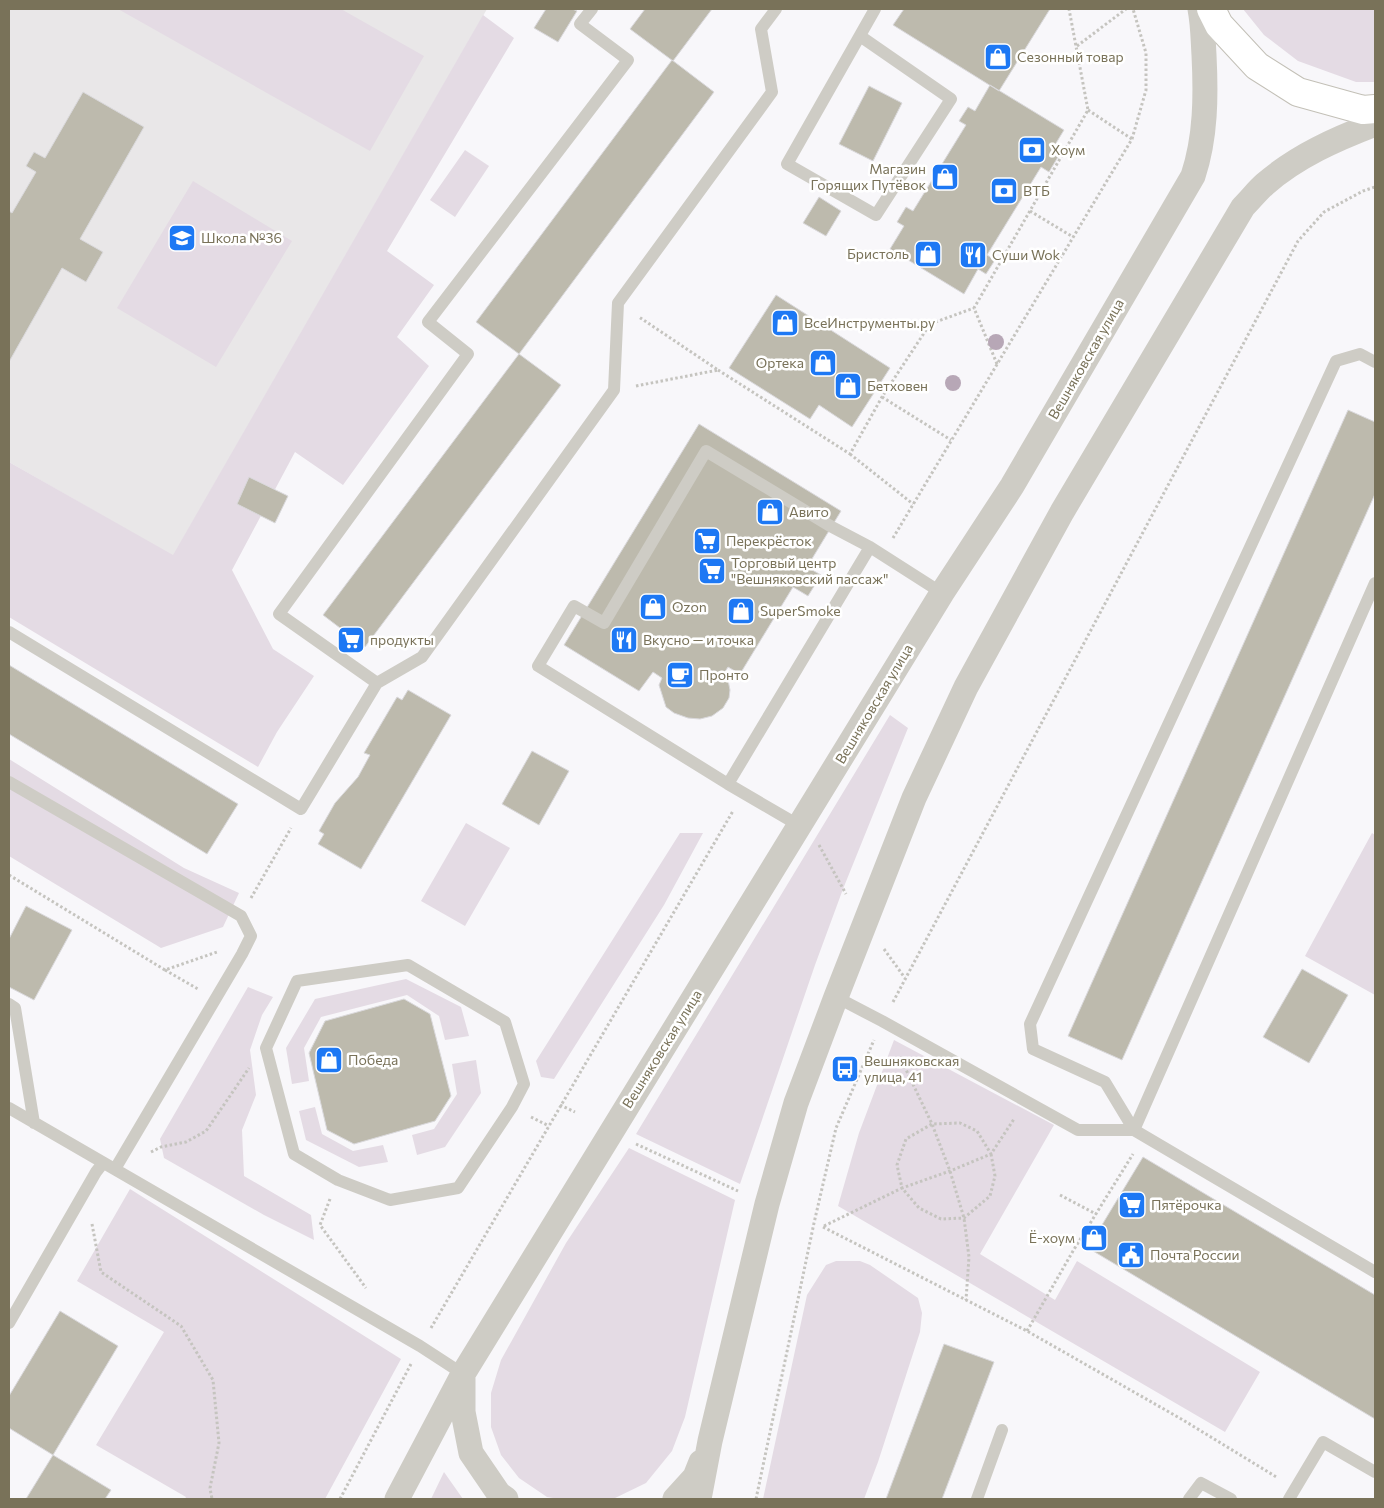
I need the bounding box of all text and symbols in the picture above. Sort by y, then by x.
shop icon: Сезонный товар [983,42,1013,72]
place label: Сезонный товар [1017,48,1124,65]
bank icon: Хоум [1017,135,1047,165]
place label: Хоум [1051,141,1085,158]
place label: Магазин Горящих Путёвок [810,160,926,193]
shop icon: Магазин Горящих Путёвок [930,162,960,192]
bank icon: ВТБ [989,176,1019,206]
place label: ВТБ [1023,182,1050,199]
school or university icon: Школа №36 [167,223,197,253]
place label: Школа №36 [201,229,282,246]
shop icon: Бристоль [913,239,943,269]
restaurant icon: Суши Wok [958,240,988,270]
place label: Бристоль [847,245,909,262]
place label: Суши Wok [992,246,1061,263]
street label: Вешняковская улица [1044,295,1127,422]
shop icon: ВсеИнструменты.ру [770,308,800,338]
place label: ВсеИнструменты.ру [804,314,935,331]
shop icon: Ортека [808,348,838,378]
place label: Ортека [756,354,804,371]
shop icon: Бетховен [833,371,863,401]
place label: Бетховен [867,377,928,394]
shop icon: Авито [755,497,785,527]
place label: Авито [789,503,829,520]
supermarket icon: Перекрёсток [692,526,722,556]
place label: Перекрёсток [726,532,812,549]
place label: Торговый центр "Вешняковский пассаж" [731,554,888,587]
supermarket icon: Торговый центр "Вешняковский пассаж" [697,556,727,586]
shop icon: Ozon [638,592,668,622]
shop icon: SuperSmoke [726,596,756,626]
place label: Ozon [672,598,707,615]
place label: SuperSmoke [760,602,841,619]
supermarket icon: продукты [336,625,366,655]
restaurant icon: Вкусно — и точка [609,625,639,655]
place label: продукты [370,631,434,648]
place label: Вкусно — и точка [643,631,754,648]
street label: Вешняковская улица [831,641,916,767]
cafe icon: Пронто [665,660,695,690]
place label: Пронто [699,666,749,683]
street label: Вешняковская улица [618,986,705,1111]
shop icon: Победа [314,1045,344,1075]
place label: Победа [348,1051,398,1068]
place label: Вешняковская улица, 41 [864,1052,959,1085]
bus stop icon: Вешняковская улица, 41 [830,1054,860,1084]
supermarket icon: Пятёрочка [1117,1190,1147,1220]
place label: Пятёрочка [1151,1196,1221,1213]
shop icon: Ё-хоум [1079,1223,1109,1253]
place label: Ё-хоум [1029,1229,1075,1246]
public building icon: Почта России [1116,1240,1146,1270]
place label: Почта России [1150,1246,1240,1263]

